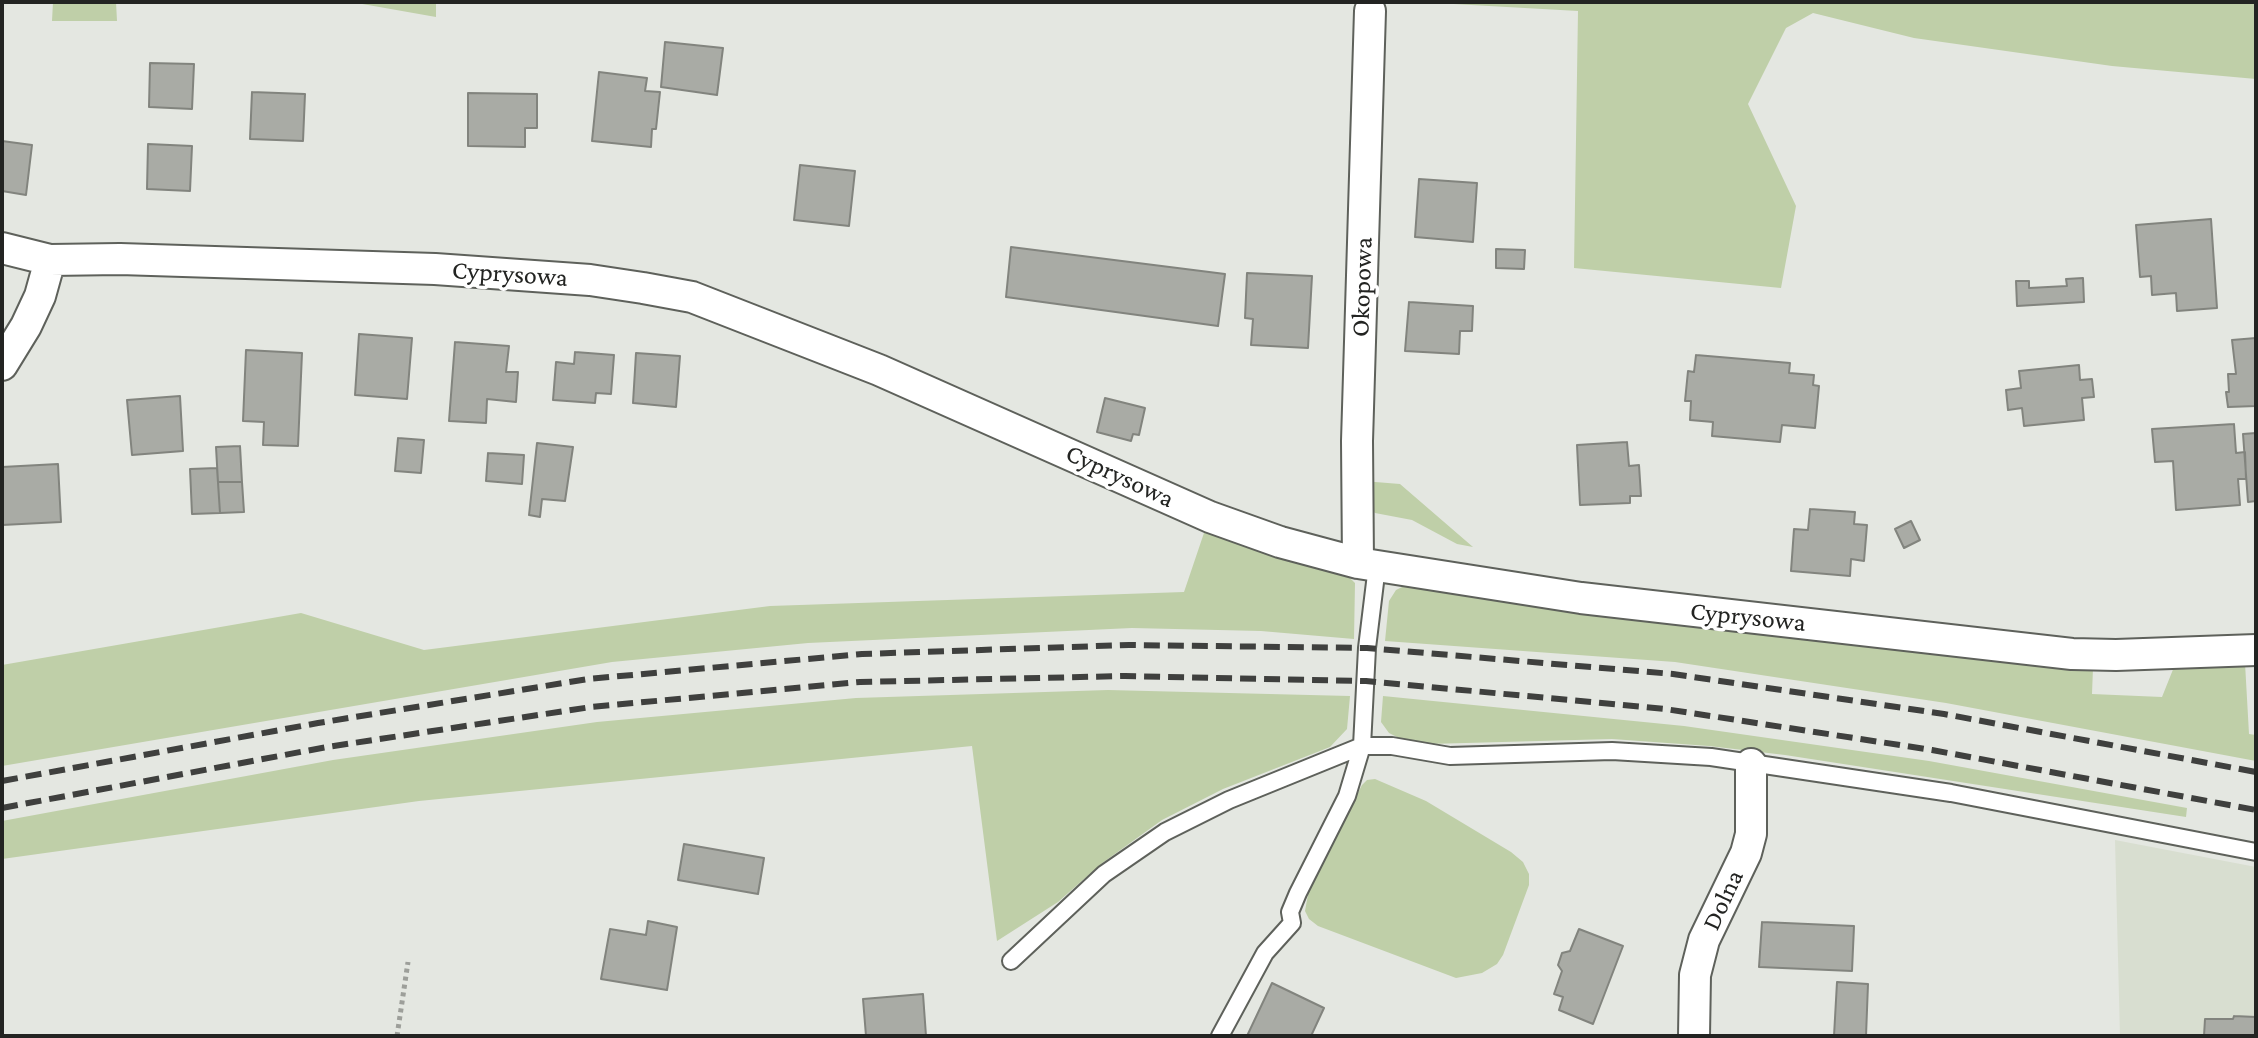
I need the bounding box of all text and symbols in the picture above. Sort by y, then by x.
street label: Okopowa [1345,236,1379,338]
street label: Cyprysowa [451,254,569,294]
street label: Cyprysowa [1061,437,1179,515]
street label: Cyprysowa [1689,595,1807,639]
street label: Dolna [1696,865,1750,935]

